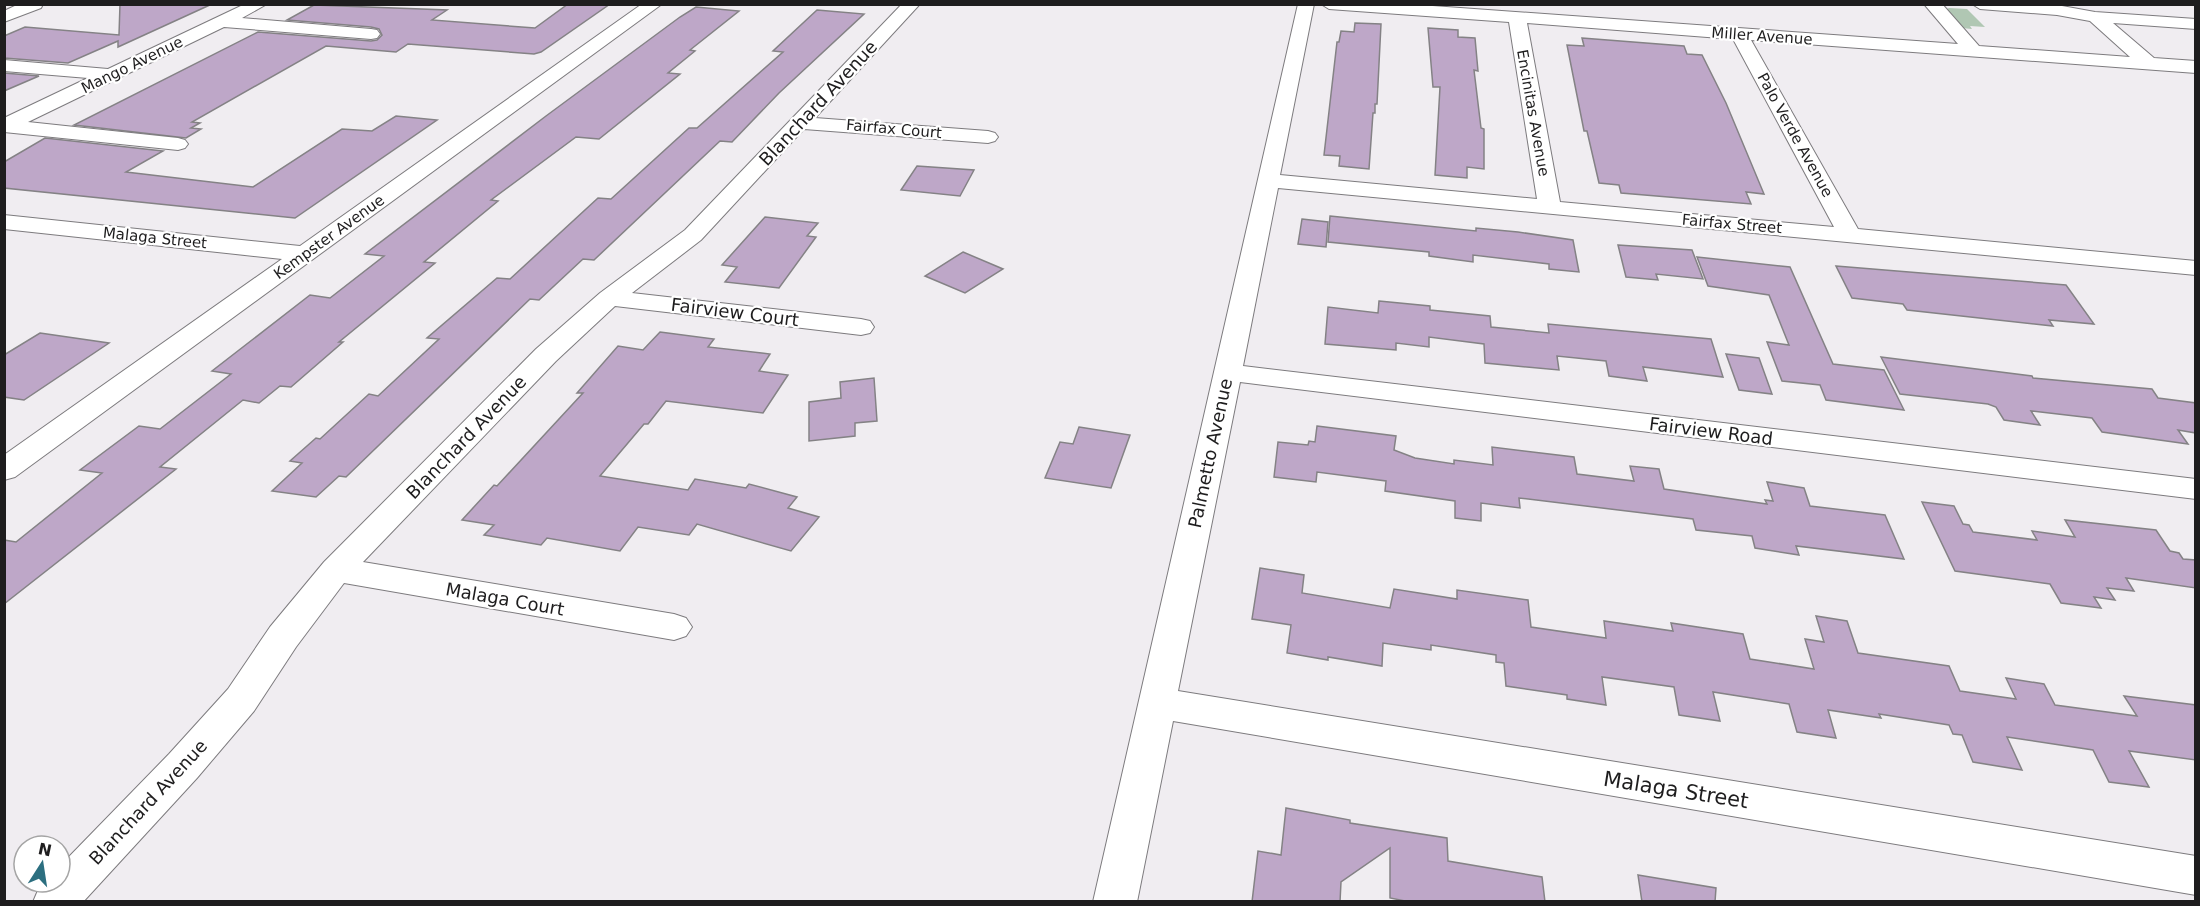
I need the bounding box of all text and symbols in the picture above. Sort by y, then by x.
street label: Miller Avenue [1711,23,1813,49]
street label: Mango Avenue [78,33,186,97]
street label: Blanchard Avenue [755,36,881,170]
street label: Encinitas Avenue [1513,48,1553,178]
street label: Palo Verde Avenue [1753,70,1837,200]
street label: Fairfax Court [845,116,943,142]
street label: Kempster Avenue [270,191,388,283]
street label: Fairfax Street [1681,211,1783,237]
street label: Malaga Street [102,224,208,252]
street label: Fairview Court [670,294,800,330]
street label: Blanchard Avenue [402,371,530,503]
street label: Palmetto Avenue [1184,376,1236,530]
street label: Fairview Road [1648,413,1774,449]
street label: Malaga Court [444,578,566,620]
street label: Blanchard Avenue [85,735,211,869]
street label: Malaga Street [1602,767,1750,813]
north arrow [12,834,72,894]
text: N [36,839,54,861]

